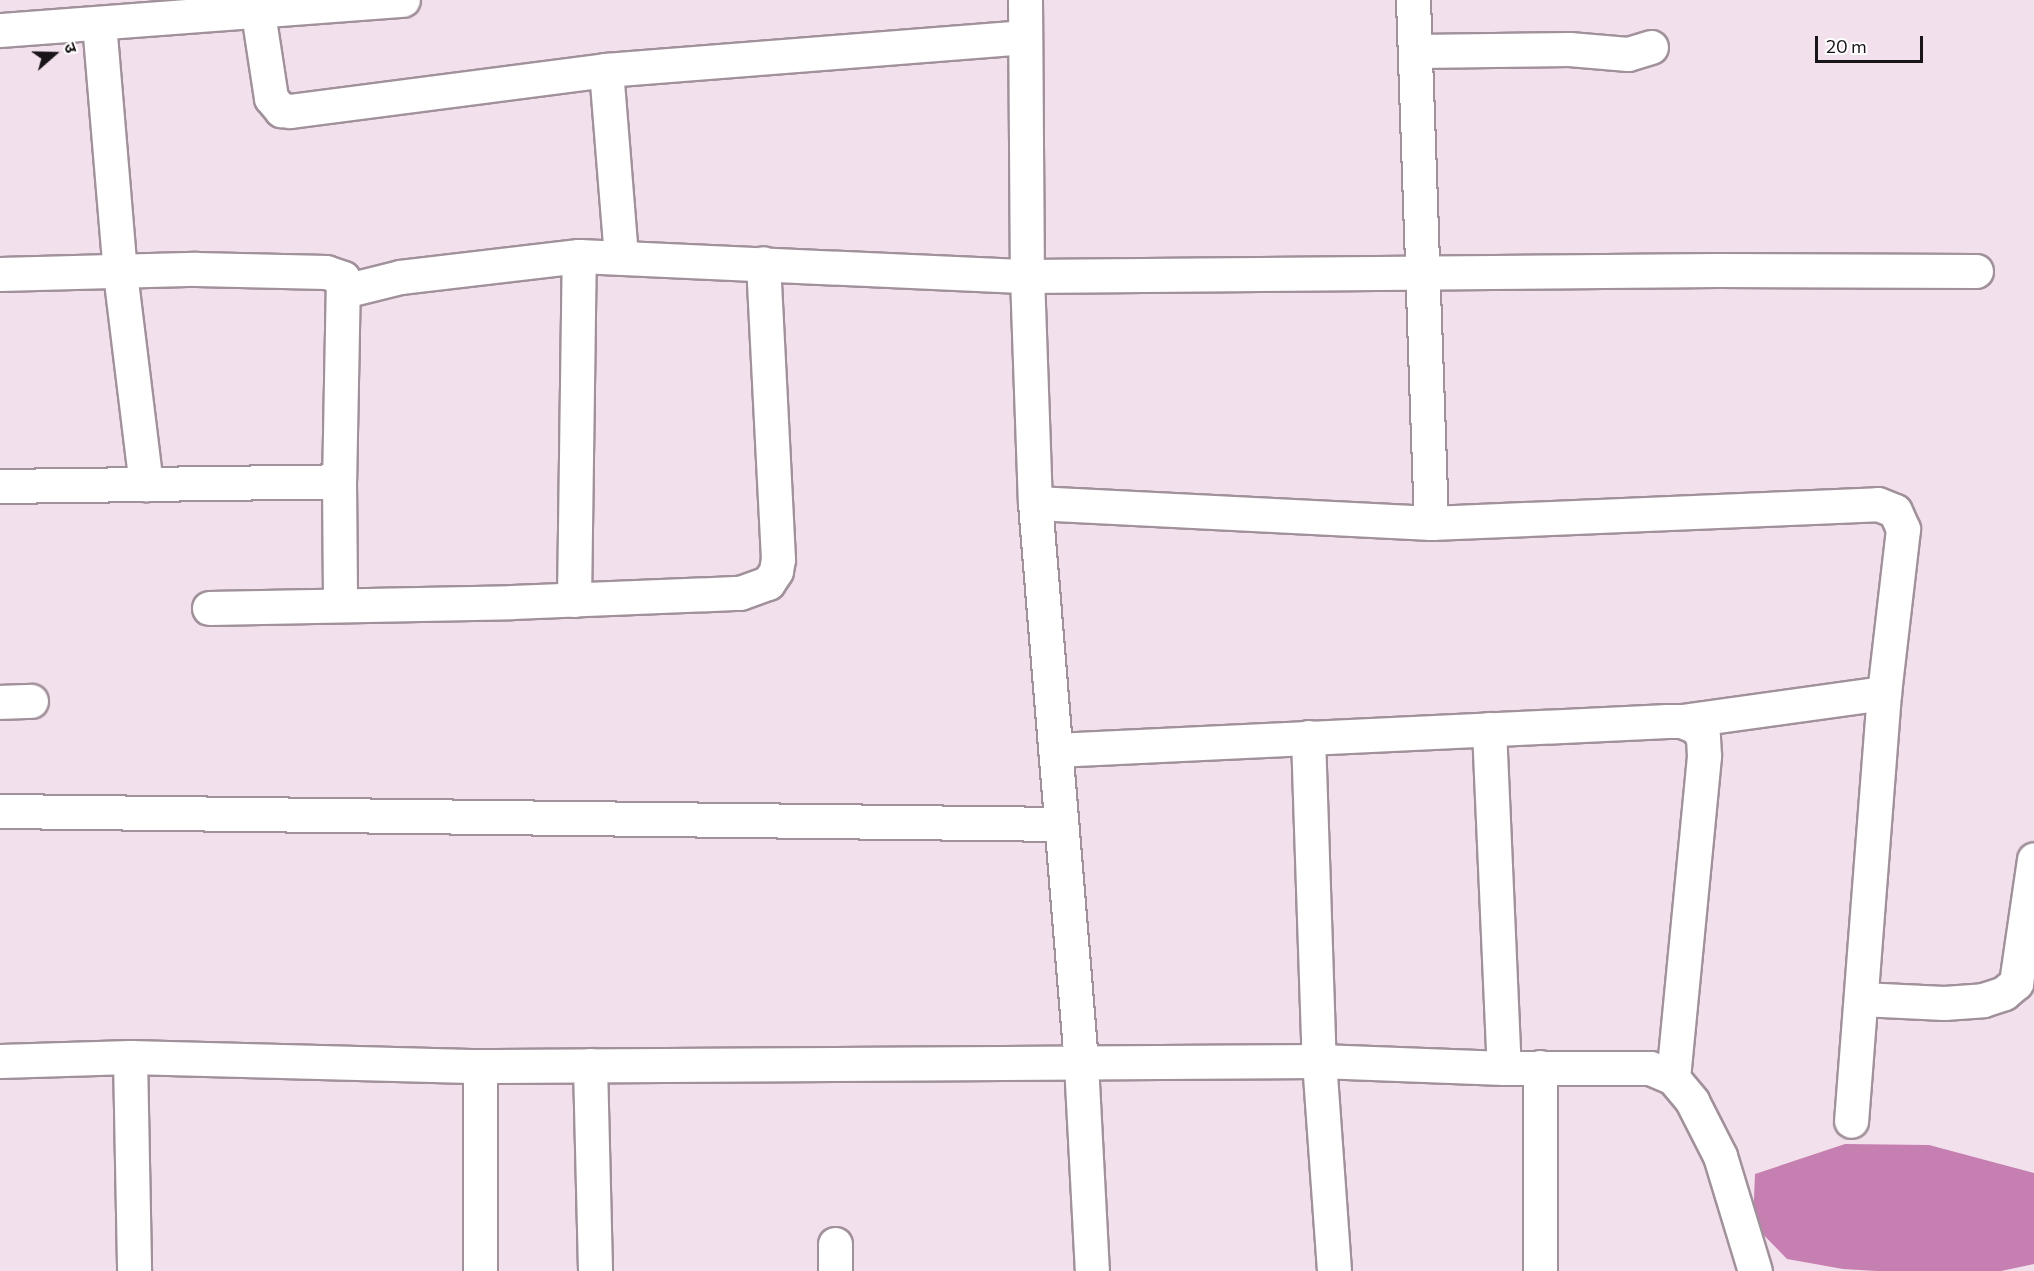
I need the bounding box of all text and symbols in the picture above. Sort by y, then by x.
north arrow [24,24,84,84]
scale bar [1818,24,1926,62]
text: 20 m [1826,35,1867,57]
text: उ [61,40,82,55]

